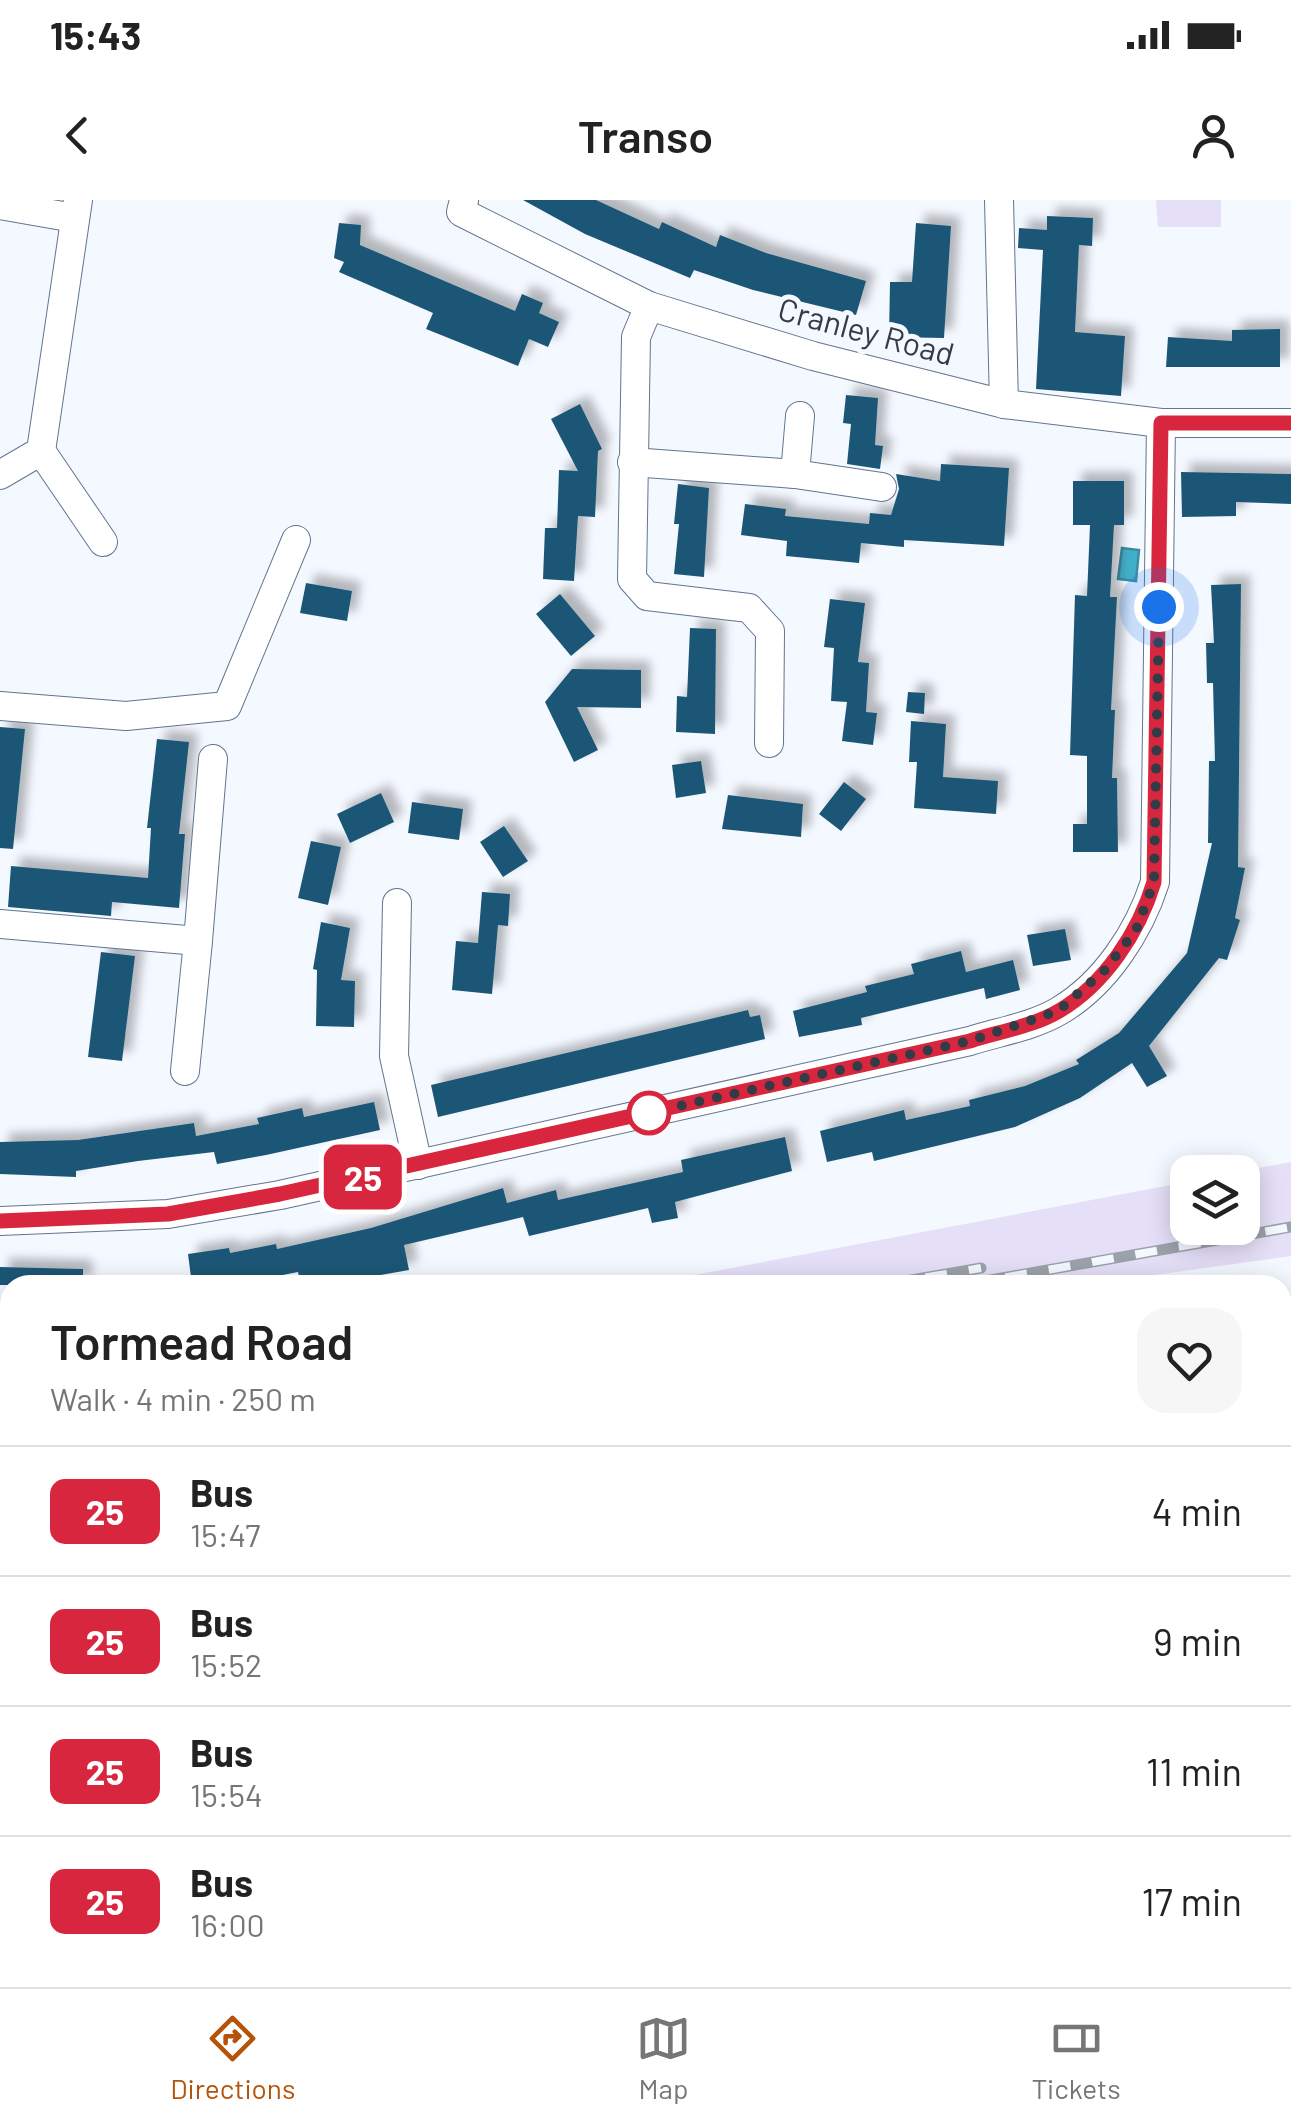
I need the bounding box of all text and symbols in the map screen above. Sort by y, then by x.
text: 15:43 [50,12,141,58]
icon: back [50,108,105,163]
text: Transo [578,108,713,162]
icon: person [1186,108,1241,163]
street label: Cranley Road [774,288,959,372]
your location [1134,582,1184,632]
unlabelled marker [628,1092,670,1134]
line badge: 25 [318,1144,408,1210]
map controls [1170,1155,1260,1245]
button: layers [1170,1155,1260,1245]
text: 25 [344,1156,382,1198]
button: heart [1137,1308,1242,1413]
text: Tormead Road [50,1312,353,1370]
text: Walk · 4 min · 250 m [50,1379,316,1417]
text: Bus [190,1469,253,1515]
text: 4 min [1152,1488,1242,1534]
text: 25 [86,1490,124,1532]
text: 15:47 [190,1515,260,1553]
text: Bus [190,1599,253,1645]
text: 9 min [1153,1618,1242,1664]
text: 25 [86,1620,124,1662]
text: 15:52 [190,1645,262,1683]
text: Bus [190,1729,253,1775]
text: 11 min [1146,1748,1242,1794]
text: 25 [86,1750,124,1792]
text: 15:54 [190,1775,263,1813]
text: Bus [190,1859,253,1905]
text: 17 min [1142,1878,1242,1924]
text: 25 [86,1880,124,1922]
text: 16:00 [190,1905,265,1943]
tab: Directions [170,2011,295,2105]
tab: Map [636,2011,691,2105]
tab: Tickets [1032,2011,1121,2105]

